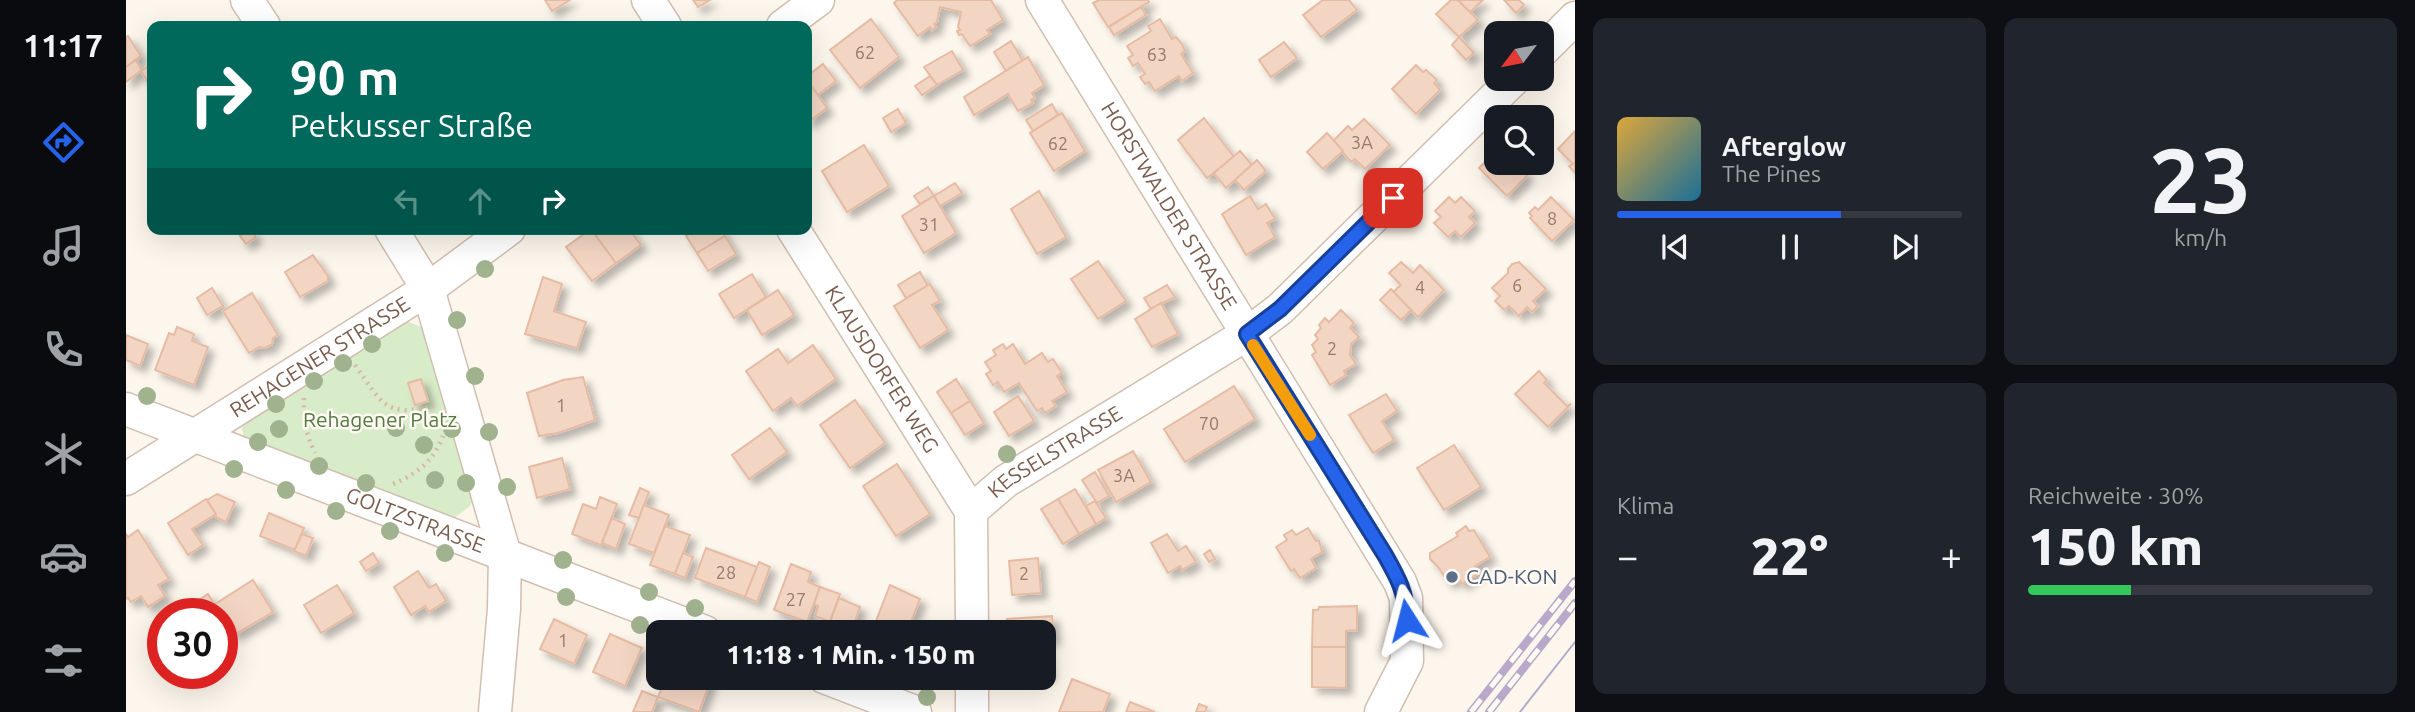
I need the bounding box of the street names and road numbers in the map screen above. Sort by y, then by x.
street label: HORSTWALDER STRASSE [1097,97,1243,314]
street label: KLAUSDORFER WEG [821,281,944,457]
street label: REHAGENER STRASSE [225,291,414,422]
street label: KESSELSTRASSE [982,400,1126,502]
street label: GOLTZSTRASSE [343,482,488,557]

